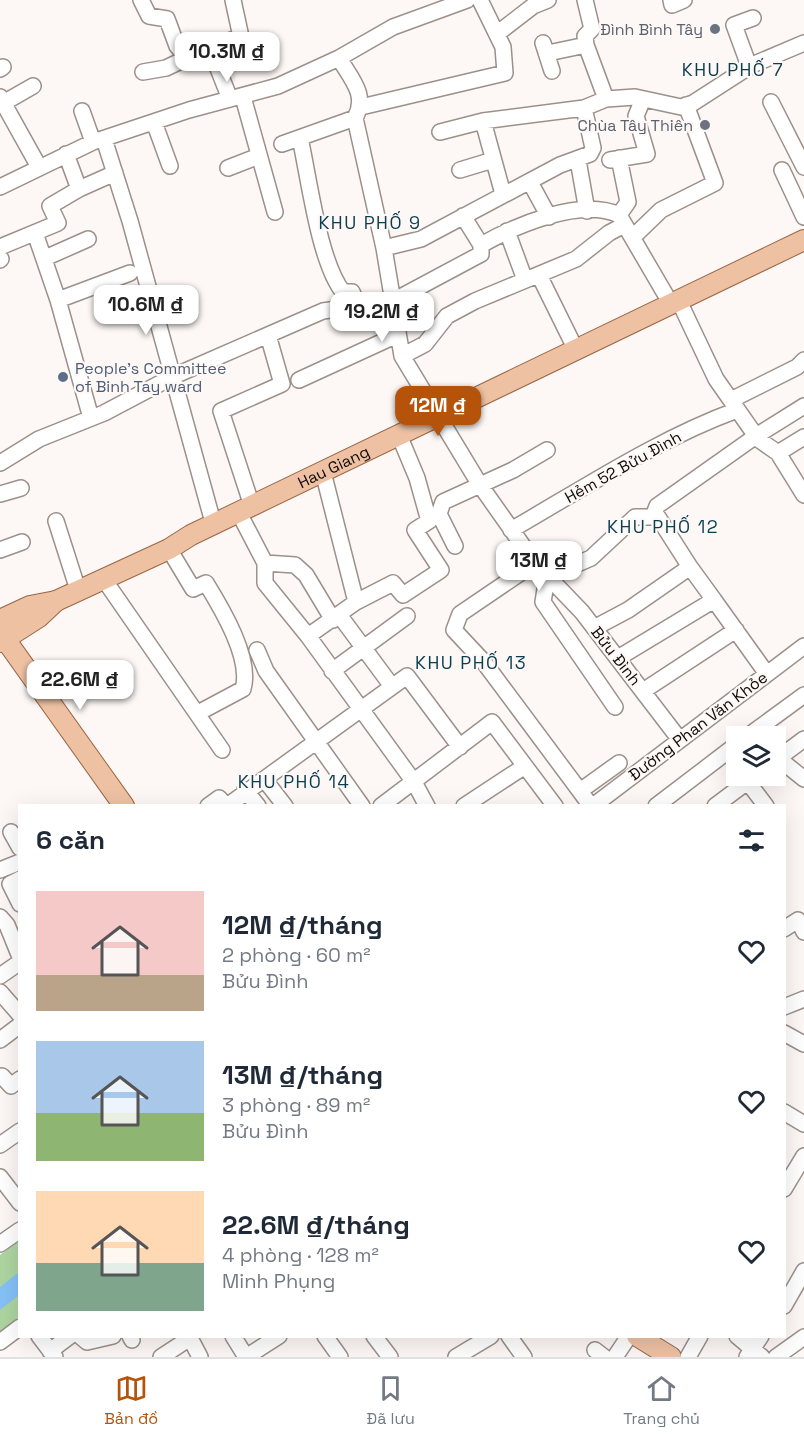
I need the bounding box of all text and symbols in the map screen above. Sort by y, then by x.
place label: Đình Bình Tây [600,19,703,40]
marker: Đình Bình Tây [708,22,722,36]
pin: 10.3M ₫ [172,32,282,83]
text: 10.3M ₫ [189,38,265,64]
district label: KHU PHỐ 7 [682,58,784,81]
place label: Chùa Tây Thiên [577,115,693,136]
marker: Chùa Tây Thiên [698,118,712,132]
district label: KHU PHỐ 9 [318,211,422,234]
pin: 10.6M ₫ [91,285,201,336]
text: 10.6M ₫ [108,291,184,317]
pin: 19.2M ₫ [327,292,437,343]
text: 19.2M ₫ [344,298,420,324]
place label: People's Committee of Binh Tay ward [75,358,226,397]
marker: People's Committee of Binh Tay ward [56,370,70,384]
pin: 12M ₫ [396,386,480,437]
text: 12M ₫ [409,392,467,418]
street label: Hẻm 52 Bửu Đình [561,426,685,508]
street label: Hau Giang [294,440,373,493]
district label: KHU PHỐ 12 [607,515,719,538]
pin: 13M ₫ [497,541,581,592]
text: 13M ₫ [510,547,568,573]
street label: Bửu Đình [586,622,646,690]
district label: KHU PHỐ 13 [415,651,527,674]
pin: 22.6M ₫ [25,660,135,711]
text: 22.6M ₫ [41,666,119,692]
street label: Đường Phan Văn Khỏe [624,667,772,785]
map controls [726,726,786,786]
button: layers [726,726,786,786]
district label: KHU PHỐ 14 [238,770,350,793]
text: 6 căn [36,823,105,857]
icon: filters [735,824,768,857]
text: 12M ₫/tháng [222,908,383,942]
icon: home [84,915,156,987]
icon: heart [735,935,768,968]
text: 2 phòng · 60 m² [222,942,371,968]
text: Bửu Đình [222,968,309,994]
text: 13M ₫/tháng [222,1058,383,1092]
icon: home [84,1065,156,1137]
icon: heart [735,1085,768,1118]
text: 3 phòng · 89 m² [222,1092,370,1118]
text: Bửu Đình [222,1118,309,1144]
text: 22.6M ₫/tháng [222,1208,410,1242]
icon: home [84,1215,156,1287]
icon: heart [735,1235,768,1268]
text: 4 phòng · 128 m² [222,1242,379,1268]
text: Minh Phụng [222,1268,335,1294]
tab: Bản đồ [104,1372,158,1429]
tab: Đã lưu [367,1372,415,1429]
tab: Trang chủ [623,1372,700,1429]

